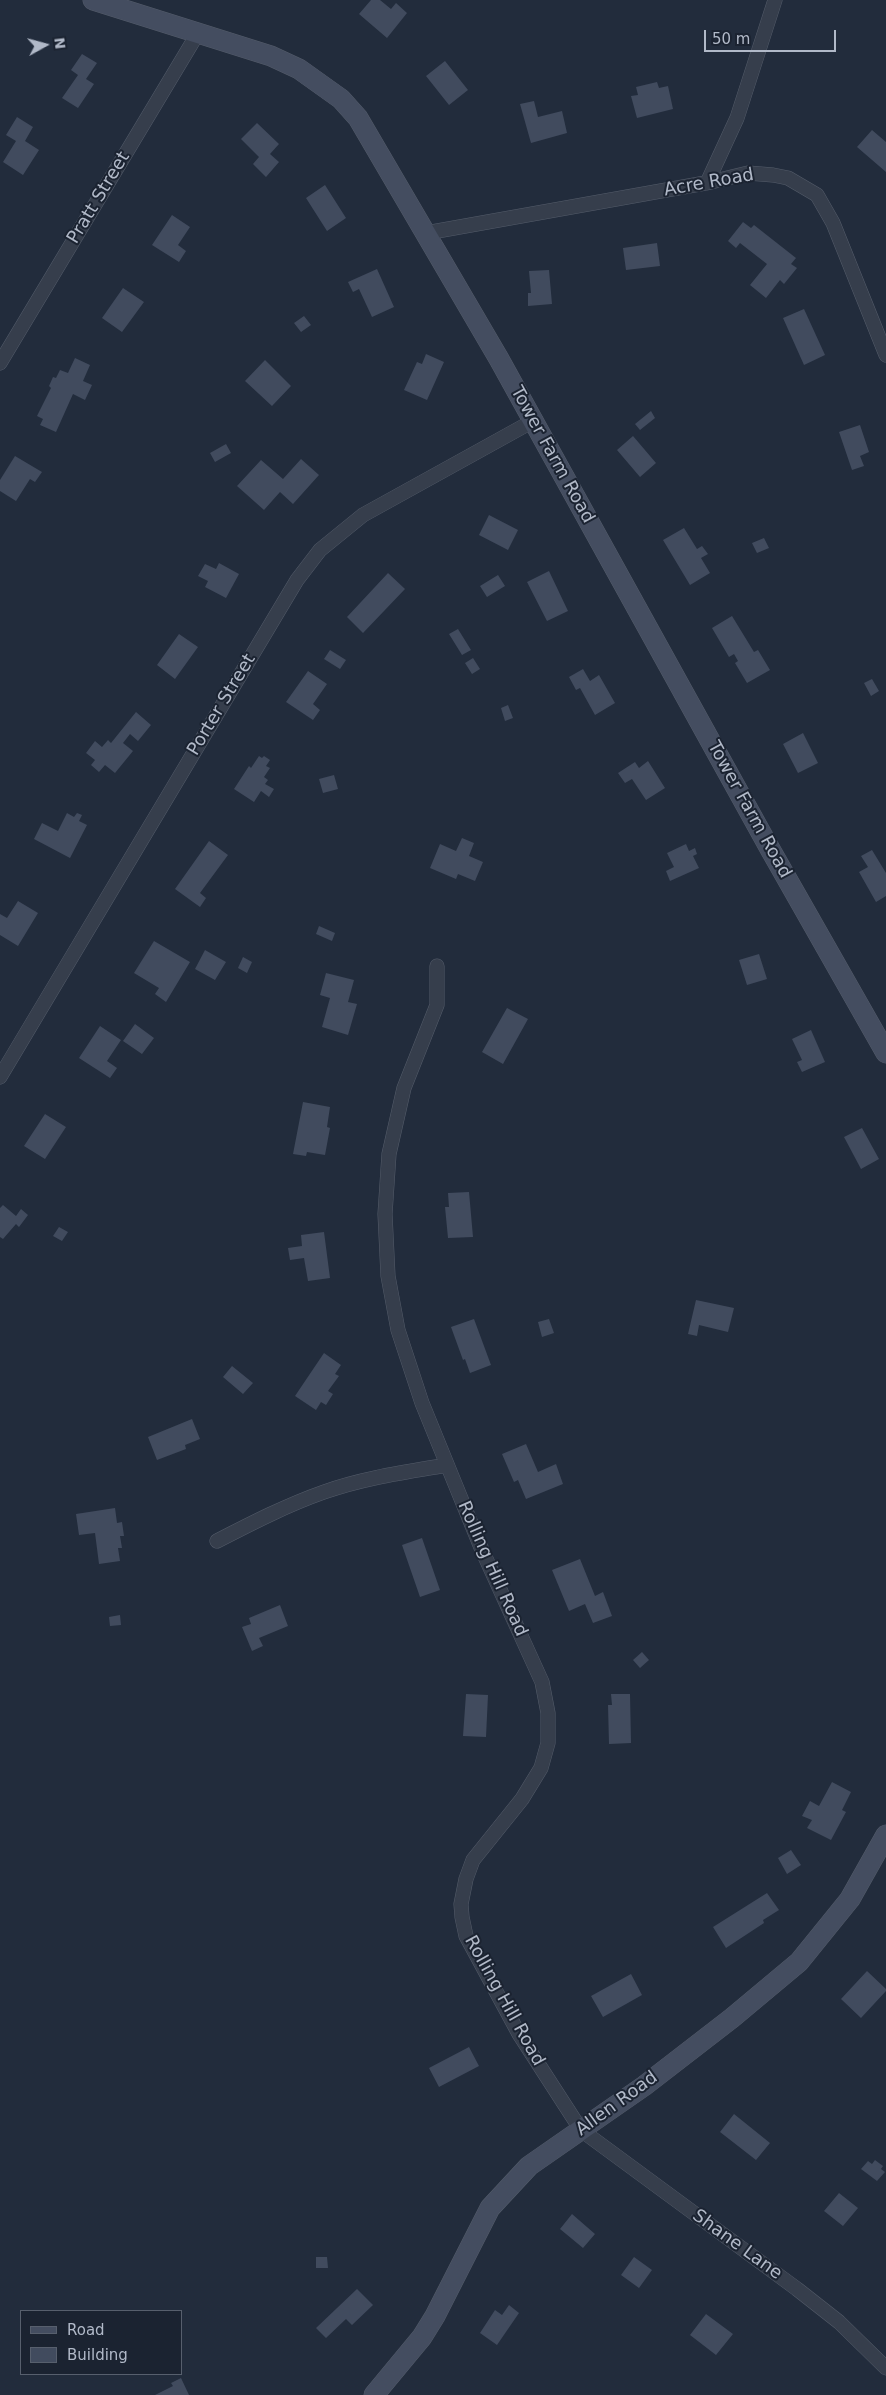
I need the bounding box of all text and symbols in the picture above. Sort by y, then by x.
north arrow [20,20,70,70]
scale bar [706,20,838,52]
text: 50 m [712,30,750,48]
text: N [51,36,69,50]
street label: Pratt Street [63,148,135,248]
street label: Acre Road [662,164,756,202]
street label: Tower Farm Road [505,383,599,527]
street label: Porter Street [183,650,261,760]
street label: Tower Farm Road [702,738,796,882]
street label: Rolling Hill Road [453,1498,531,1640]
street label: Rolling Hill Road [459,1932,549,2070]
street label: Allen Road [572,2067,662,2141]
street label: Shane Lane [688,2205,786,2285]
legend [20,2310,182,2375]
text: Road [67,2321,105,2339]
text: Building [67,2346,128,2364]

